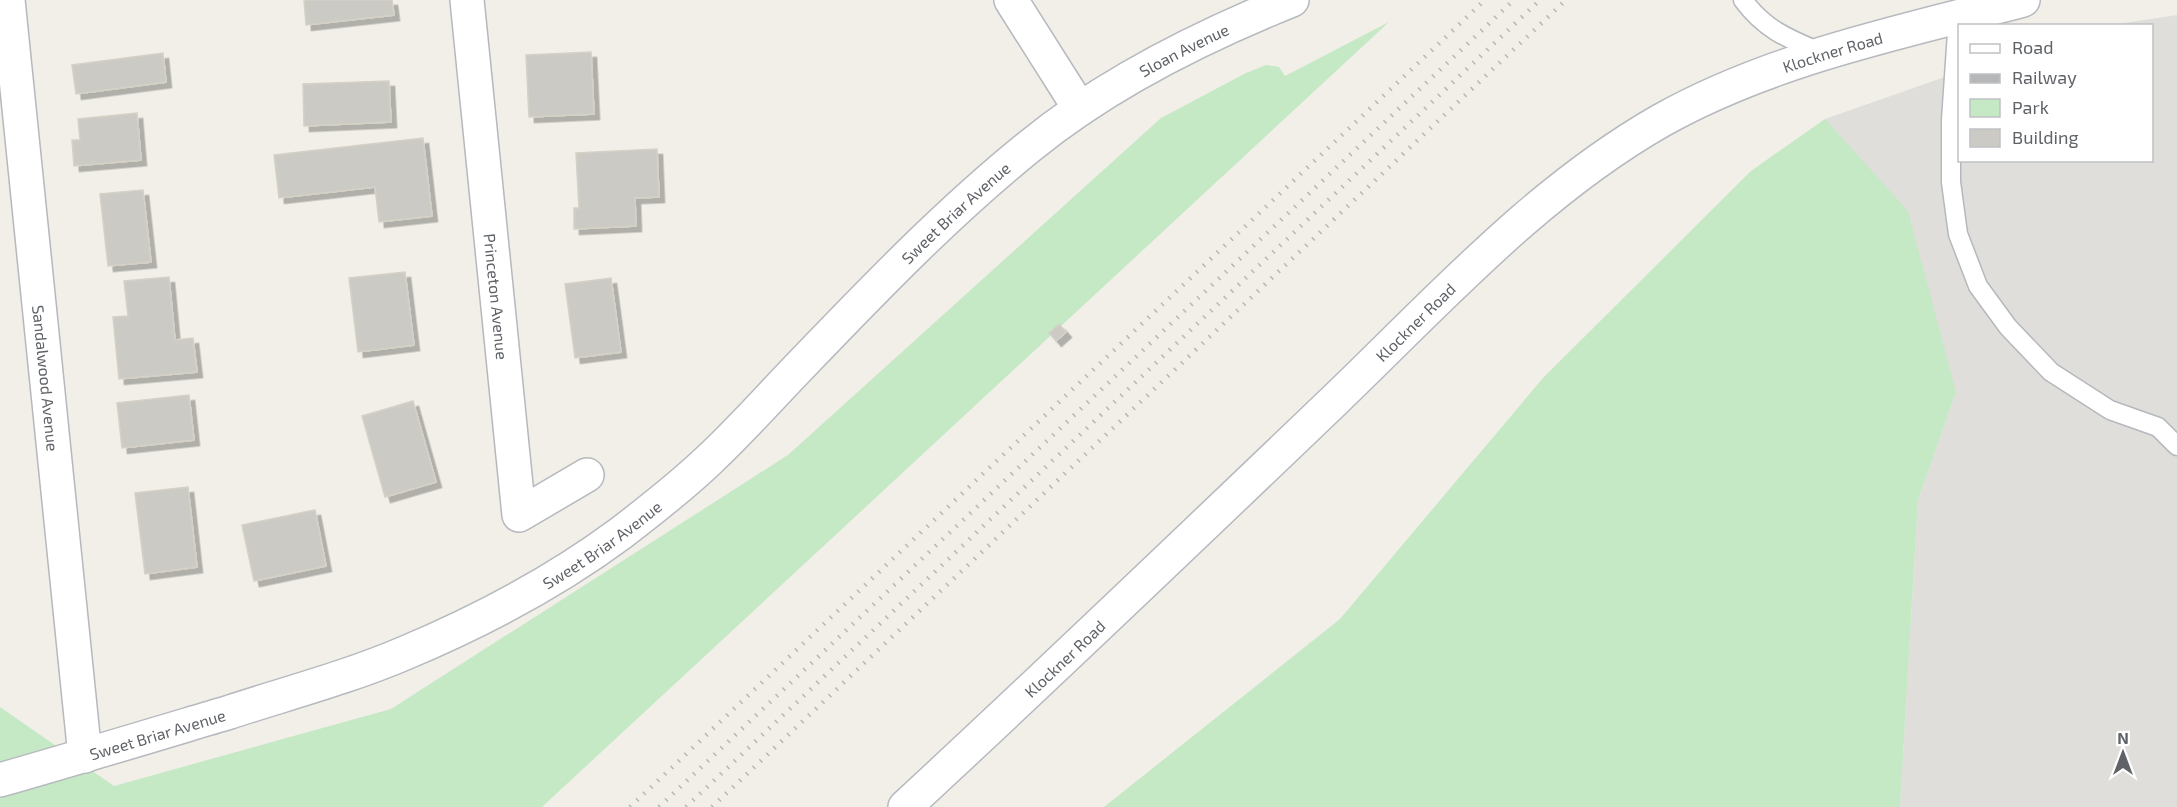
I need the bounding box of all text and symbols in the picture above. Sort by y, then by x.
street label: Sloan Avenue [1136,19,1231,80]
legend [1958,24,2153,162]
street label: Klockner Road [1780,27,1885,76]
text: Road [2012,36,2053,58]
text: Railway [2012,66,2077,88]
text: Park [2012,96,2049,118]
text: Building [2012,126,2079,148]
street label: Sweet Briar Avenue [897,158,1013,267]
street label: Princeton Avenue [481,232,513,361]
street label: Klockner Road [1371,279,1459,365]
street label: Sandalwood Avenue [30,304,63,452]
street label: Sweet Briar Avenue [539,496,665,592]
street label: Klockner Road [1020,616,1108,701]
street label: Sweet Briar Avenue [87,704,228,763]
north arrow [2093,723,2153,783]
text: N [2117,728,2129,747]

